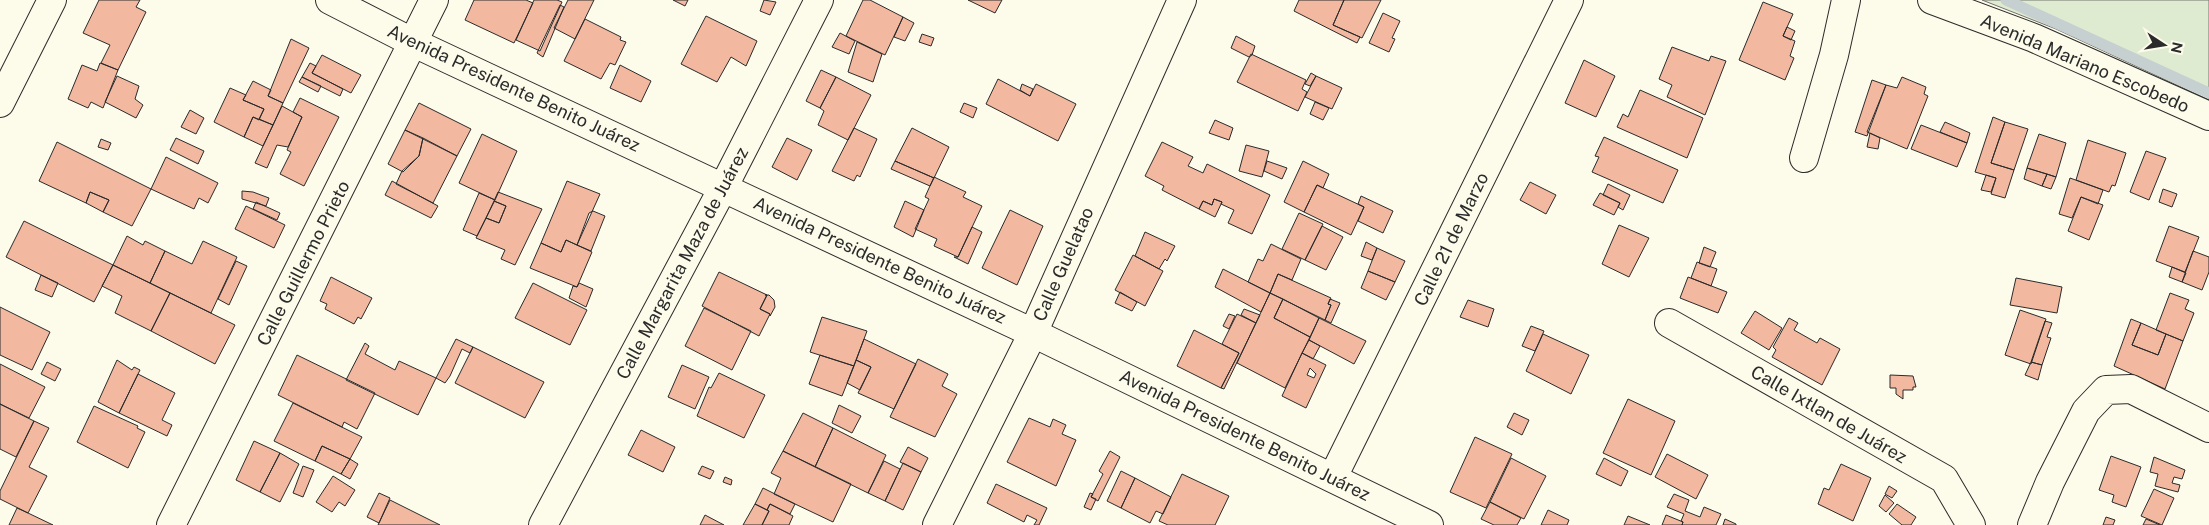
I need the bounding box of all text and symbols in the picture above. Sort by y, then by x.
street label: Avenida Mariano Escobedo [1977,9,2193,117]
street label: Avenida Presidente Benito Juárez [384,20,644,156]
north arrow [2139,20,2189,70]
text: N [2168,41,2186,55]
street label: Calle Margarita Maza de Juárez [612,143,752,383]
street label: Calle 21 de Marzo [1410,169,1492,309]
street label: Calle Guillermo Prieto [252,177,354,349]
street label: Avenida Presidente Benito Juárez [750,192,1010,328]
street label: Calle Guelatao [1028,204,1098,324]
street label: Calle Ixtlan de Juárez [1747,361,1911,467]
street label: Avenida Presidente Benito Juárez [1116,365,1374,505]

